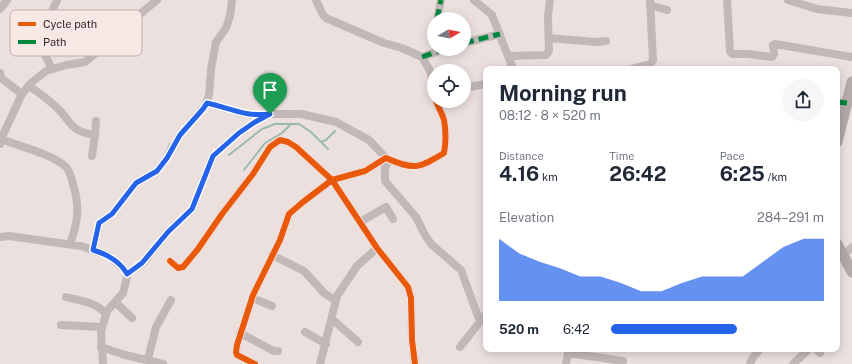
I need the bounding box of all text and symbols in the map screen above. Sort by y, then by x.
legend [10,10,142,56]
north arrow [427,12,471,56]
map controls [427,12,471,108]
text: Cycle path [43,18,97,30]
text: Path [43,36,66,48]
button: locate [427,64,471,108]
pin [253,73,287,114]
icon: arrive [259,79,281,101]
button: share [782,79,824,121]
text: Morning run [499,80,627,106]
text: 08:12 · 8 × 520 m [499,108,601,123]
text: Distance [499,150,544,162]
text: Time [609,150,634,162]
text: Pace [720,150,745,162]
text: 4.16 [499,162,539,186]
text: 26:42 [609,162,666,186]
text: 6:25 [720,162,765,186]
text: km [539,171,558,183]
text: /km [765,171,787,183]
text: Elevation [499,210,554,225]
text: 284–291 m [757,210,824,225]
text: 520 m [499,322,539,337]
text: 6:42 [563,322,590,337]

